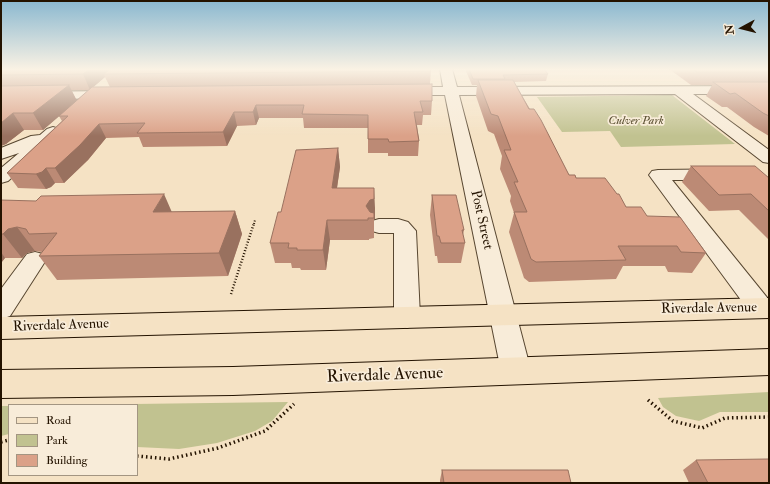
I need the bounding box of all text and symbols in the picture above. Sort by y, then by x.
north arrow [722,8,762,48]
text: N [723,24,737,35]
park label: Culver Park [608,114,664,128]
street label: Post Street [466,189,496,251]
street label: Riverdale Avenue [661,300,757,318]
street label: Riverdale Avenue [13,316,109,336]
street label: Riverdale Avenue [326,364,444,388]
legend [8,404,138,476]
text: Road [46,413,71,428]
text: Park [46,433,68,448]
text: Building [46,453,87,468]

